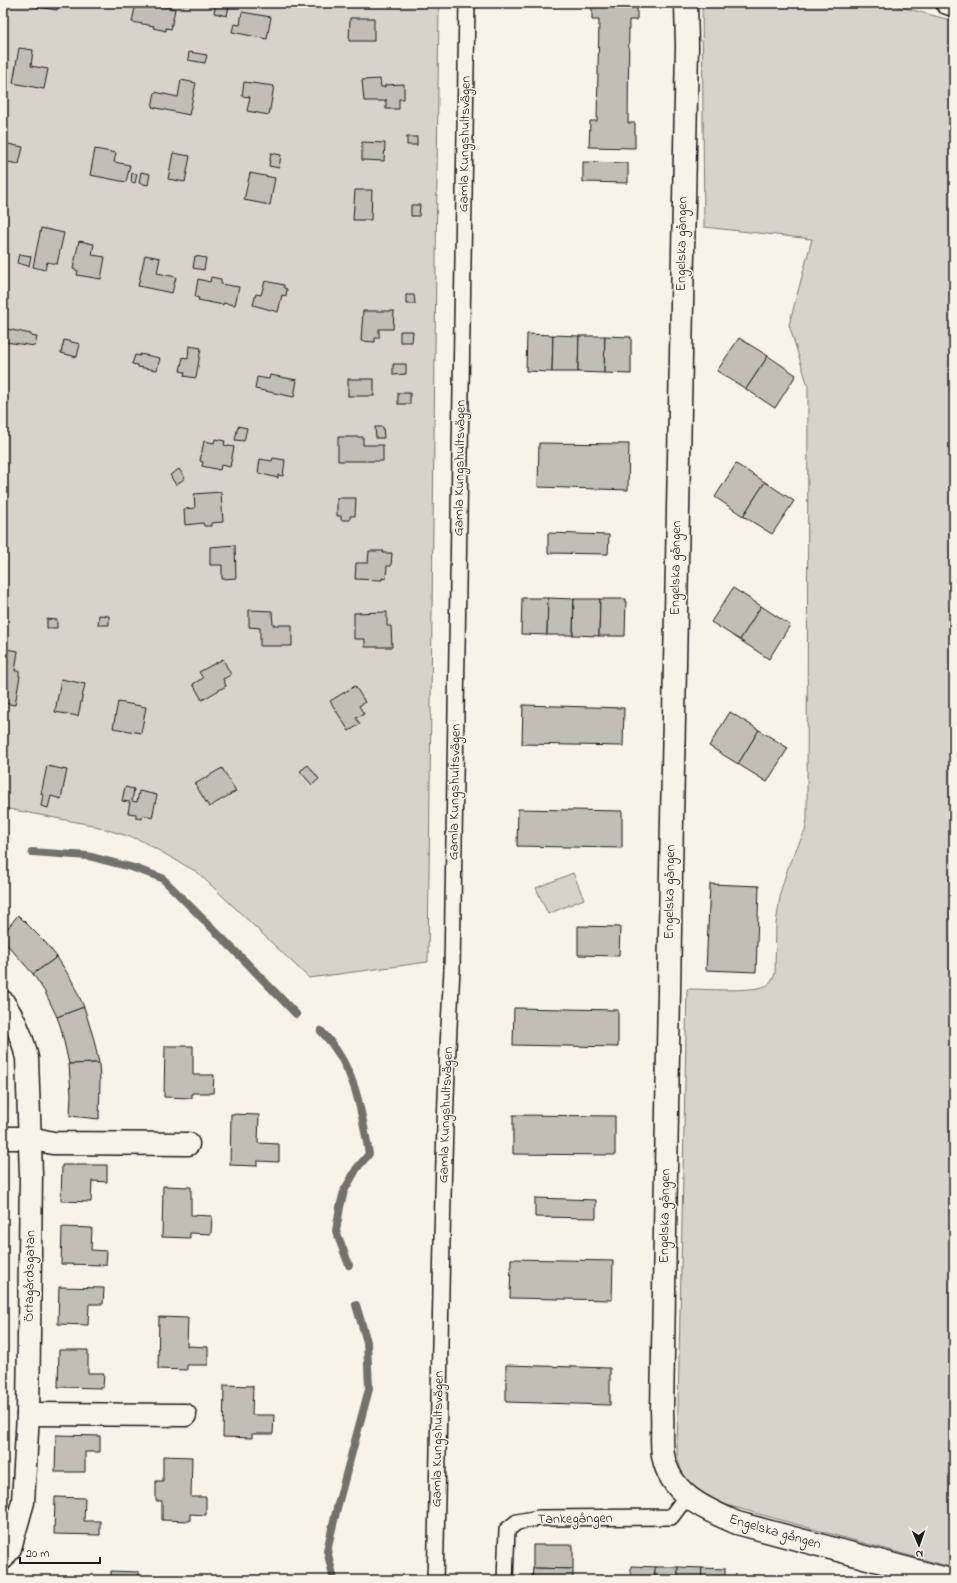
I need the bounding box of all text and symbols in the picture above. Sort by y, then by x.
street label: Gamla Kungshultsvägen [453,76,478,212]
street label: Engelska gången [671,196,694,292]
street label: Gamla Kungshultsvägen [448,400,473,536]
street label: Engelska gången [665,520,688,616]
street label: Gamla Kungshultsvägen [443,724,468,860]
street label: Engelska gången [659,844,682,940]
street label: Gamla Kungshultsvägen [433,1046,460,1184]
street label: Engelska gången [654,1168,677,1264]
street label: Örtagårdsgatan [19,1230,42,1322]
street label: Gamla Kungshultsvägen [426,1371,451,1507]
street label: Tankegången [537,1508,613,1531]
street label: Engelska gången [726,1509,824,1556]
north arrow [899,1525,939,1565]
scale bar [20,1539,100,1565]
text: 20 m [26,1545,49,1563]
text: N [915,1546,923,1562]

